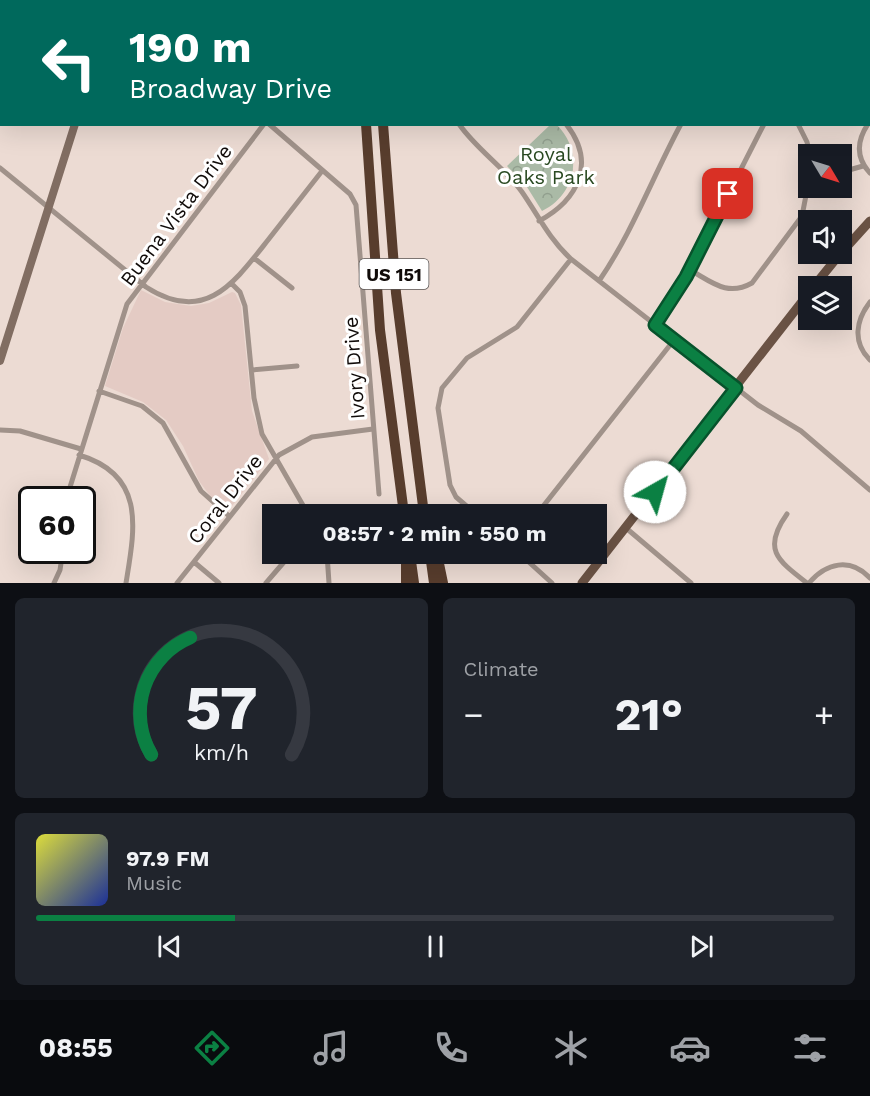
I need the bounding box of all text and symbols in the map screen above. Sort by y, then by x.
text: 190 m [129,23,252,72]
icon: left [30,24,108,102]
text: Broadway Drive [129,73,332,105]
street label: Buena Vista Drive [115,140,237,290]
park label: Royal Oaks Park [497,142,595,189]
north arrow [798,144,852,198]
map controls [798,144,852,330]
pin [702,168,753,219]
icon: arrive [711,177,744,210]
button: sound [798,210,852,264]
road number: US 151 [360,259,428,289]
button: layers [798,276,852,330]
street label: Ivory Drive [338,316,370,420]
street label: Coral Drive [183,449,267,549]
position arrow [623,460,687,524]
speed limit sign: 60 [18,486,96,564]
text: 08:57 · 2 min · 550 m [323,521,546,546]
text: Climate [464,657,539,681]
text: 57 [185,671,257,744]
text: 21° [615,688,683,741]
text: − [464,695,483,734]
text: + [814,695,834,734]
text: km/h [194,740,249,765]
text: 97.9 FM [126,846,209,871]
text: Music [126,871,182,895]
icon: previous [153,930,186,963]
icon: pause [419,930,452,963]
icon: next [685,930,718,963]
icon: directions [191,1027,233,1069]
icon: music [310,1027,352,1069]
icon: phone [430,1027,472,1069]
icon: climate [550,1027,592,1069]
icon: car [669,1027,711,1069]
icon: filters [789,1027,831,1069]
text: 08:55 [39,1032,113,1064]

